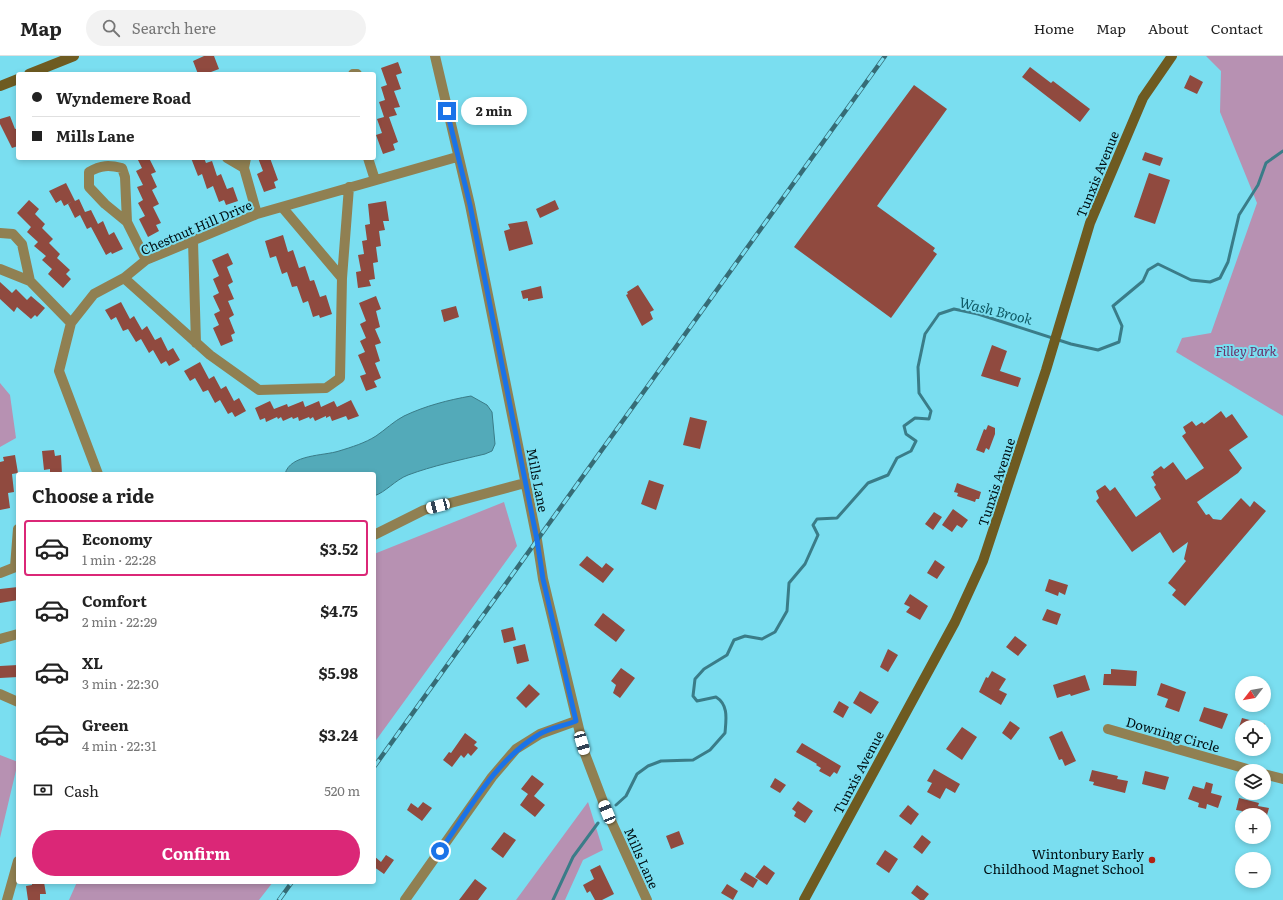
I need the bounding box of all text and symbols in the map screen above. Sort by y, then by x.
search box [86,10,366,46]
text: Map [20,14,62,42]
text: Search here [132,16,216,39]
icon: search [100,17,122,39]
text: Home [1034,18,1074,38]
text: Map [1096,18,1126,38]
text: About [1148,18,1189,38]
text: Contact [1211,18,1263,38]
text: Wyndemere Road [56,86,191,109]
callout: 2 min [461,97,527,125]
text: 2 min [476,101,512,120]
route end [438,102,456,120]
text: Mills Lane [56,124,135,147]
street label: Tunxis Avenue [1071,128,1123,220]
street label: Chestnut Hill Drive [137,195,255,259]
water label: Wash Brook [957,291,1035,329]
park label: Filley Park [1215,341,1278,360]
street label: Tunxis Avenue [973,435,1019,529]
street label: Mills Lane [522,446,554,514]
text: Choose a ride [32,482,154,509]
car [425,497,451,515]
text: Economy [82,527,152,550]
icon: car [34,530,70,566]
text: $3.52 [320,537,358,560]
text: 1 min · 22:28 [82,550,156,569]
text: Comfort [82,589,147,612]
icon: car [34,592,70,628]
text: $4.75 [320,599,358,622]
text: 2 min · 22:29 [82,612,157,631]
text: XL [82,651,103,674]
icon: car [34,654,70,690]
text: $5.98 [319,661,358,684]
text: 3 min · 22:30 [82,674,159,693]
north arrow [1235,676,1271,712]
map controls [1235,676,1271,888]
street label: Downing Circle [1124,712,1222,757]
text: Green [82,713,129,736]
icon: car [34,716,70,752]
button: locate [1235,720,1271,756]
text: $3.24 [319,723,358,746]
street label: Tunxis Avenue [828,727,888,817]
car [573,730,591,756]
text: 4 min · 22:31 [82,736,157,755]
button: layers [1235,764,1271,800]
icon: cash [32,779,54,801]
text: Cash [64,779,99,802]
text: 520 m [324,781,360,800]
car [597,799,617,825]
button: + [1235,808,1271,844]
street label: Mills Lane [620,825,664,892]
button: Confirm [32,830,360,876]
route start [431,842,449,860]
place label: Wintonbury Early Childhood Magnet School [984,844,1145,878]
button: − [1235,852,1271,888]
marker: Wintonbury Early Childhood Magnet School [1147,855,1157,865]

